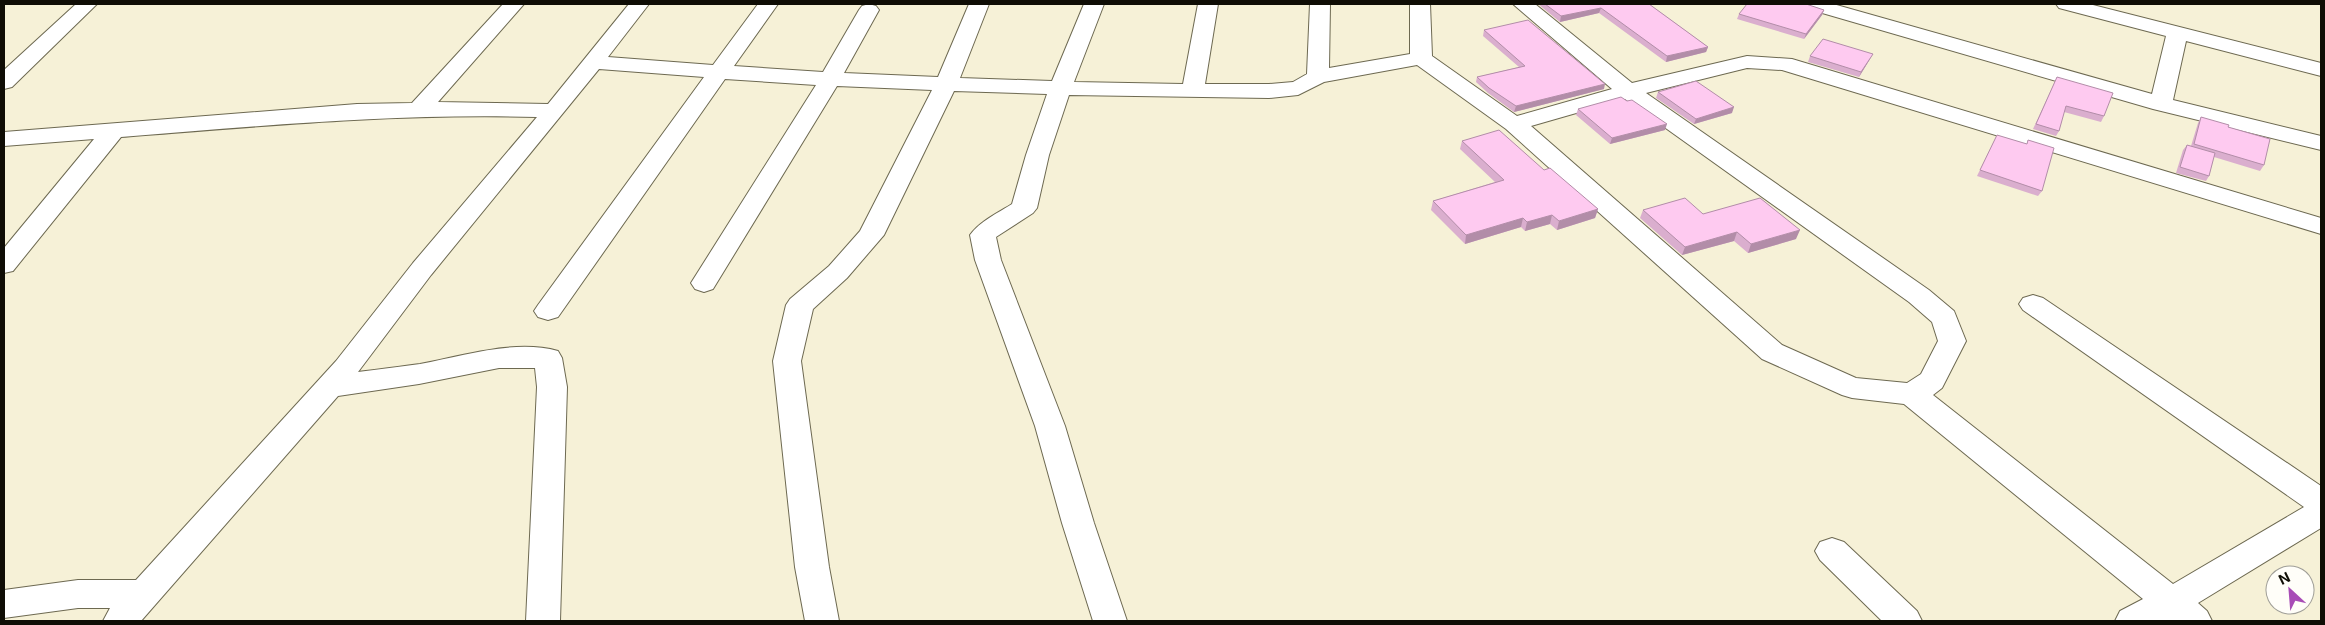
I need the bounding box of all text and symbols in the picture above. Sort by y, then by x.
north arrow [2265,565,2315,615]
text: N [2276,568,2293,588]

